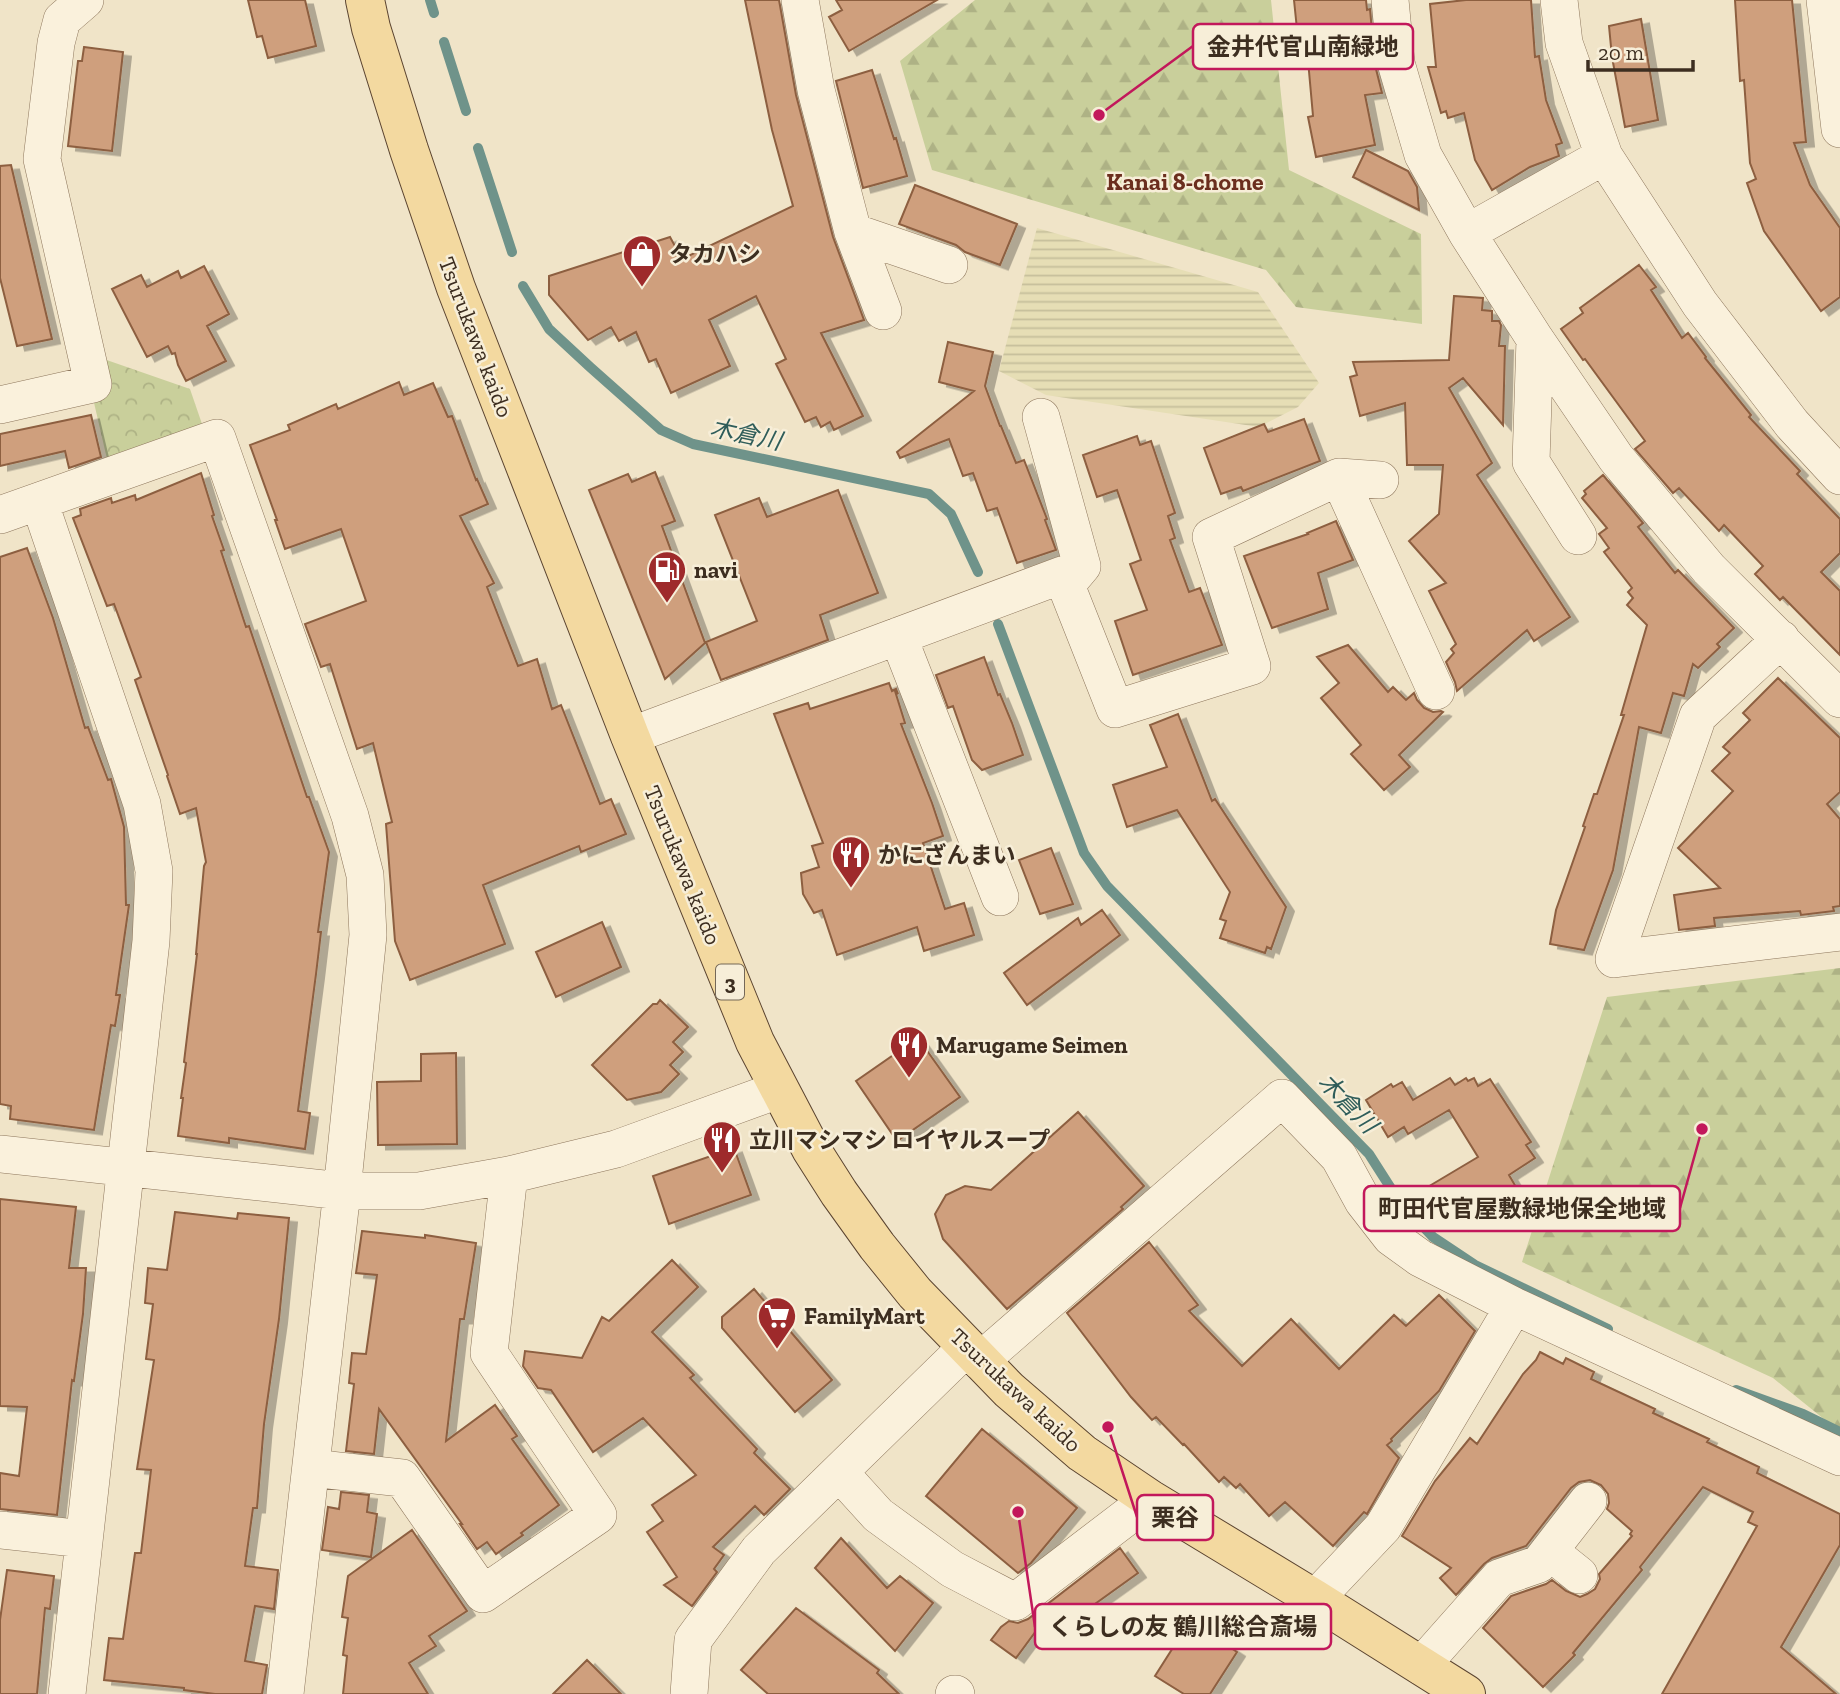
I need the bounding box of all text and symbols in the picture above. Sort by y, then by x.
callout: 金井代官山南緑地 [1193,24,1413,69]
scale bar [1588,28,1693,72]
text: 金井代官山南緑地 [1207,32,1399,61]
text: 20 m [1598,40,1644,65]
district label: Kanai 8-chome [1106,167,1264,196]
shop icon: タカハシ [621,233,663,288]
place label: タカハシ [669,240,761,268]
street label: Tsurukawa kaido [433,253,519,421]
water label: 木倉川 [708,412,787,456]
fuel station icon: navi [646,549,688,604]
place label: navi [694,556,738,584]
street label: Tsurukawa kaido [638,781,728,949]
restaurant icon: かにざんまい [830,834,872,889]
place label: かにざんまい [878,841,1016,869]
road number: 3 [716,964,744,1000]
restaurant icon: Marugame Seimen [888,1024,930,1079]
place label: Marugame Seimen [936,1031,1128,1059]
water label: 木倉川 [1313,1067,1386,1141]
restaurant icon: 立川マシマシ ロイヤルスープ [701,1119,743,1174]
place label: 立川マシマシ ロイヤルスープ [749,1126,1050,1154]
callout: 町田代官屋敷緑地保全地域 [1364,1186,1680,1231]
text: 町田代官屋敷緑地保全地域 [1378,1194,1666,1223]
supermarket icon: FamilyMart [756,1295,798,1350]
place label: FamilyMart [804,1302,925,1330]
street label: Tsurukawa kaido [945,1322,1087,1458]
callout: 栗谷 [1137,1495,1213,1540]
text: 栗谷 [1151,1503,1199,1532]
callout: くらしの友 鶴川総合斎場 [1035,1604,1331,1649]
text: くらしの友 鶴川総合斎場 [1049,1612,1317,1641]

